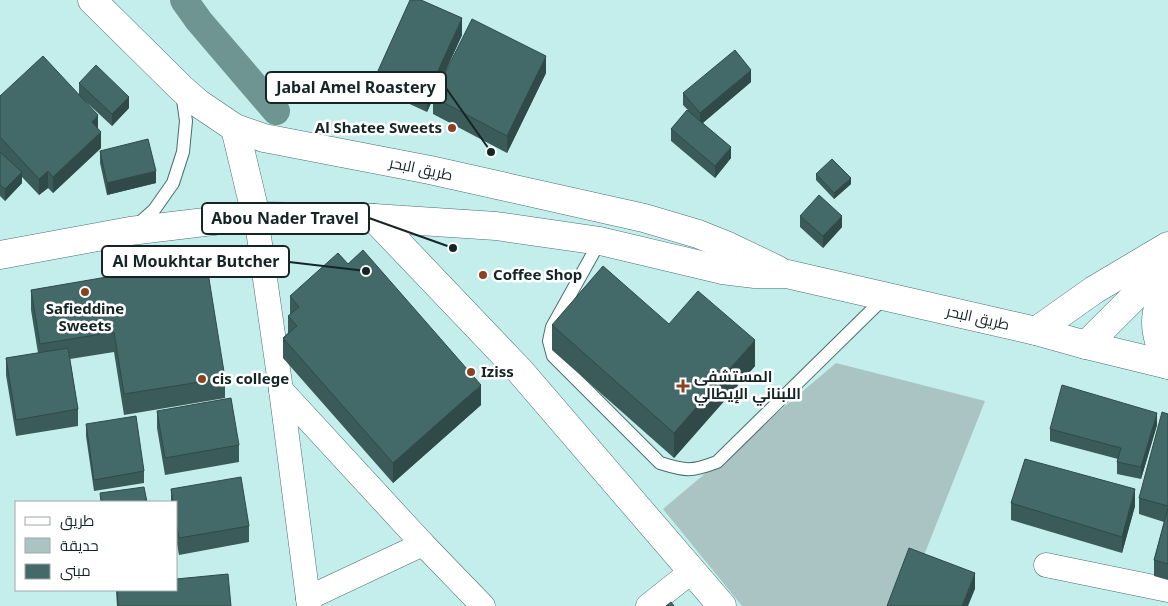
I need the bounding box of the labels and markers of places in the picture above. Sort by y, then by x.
callout: Jabal Amel Roastery [266,72,446,103]
place label: Al Shatee Sweets [315,117,442,137]
marker: Al Shatee Sweets [446,122,458,134]
callout: Abou Nader Travel [202,203,369,234]
callout: Al Moukhtar Butcher [102,246,289,277]
place label: Coffee Shop [493,264,582,284]
marker: Coffee Shop [477,269,489,281]
marker: Safieddine Sweets [79,286,91,298]
place label: Safieddine Sweets [46,298,124,335]
place label: Iziss [481,361,514,381]
marker: Iziss [465,366,477,378]
place label: المستشفى اللبناني الإيطالي [694,366,801,406]
place label: cis college [212,368,289,388]
marker: cis college [196,373,208,385]
marker: المستشفى اللبناني الإيطالي [676,379,690,393]

